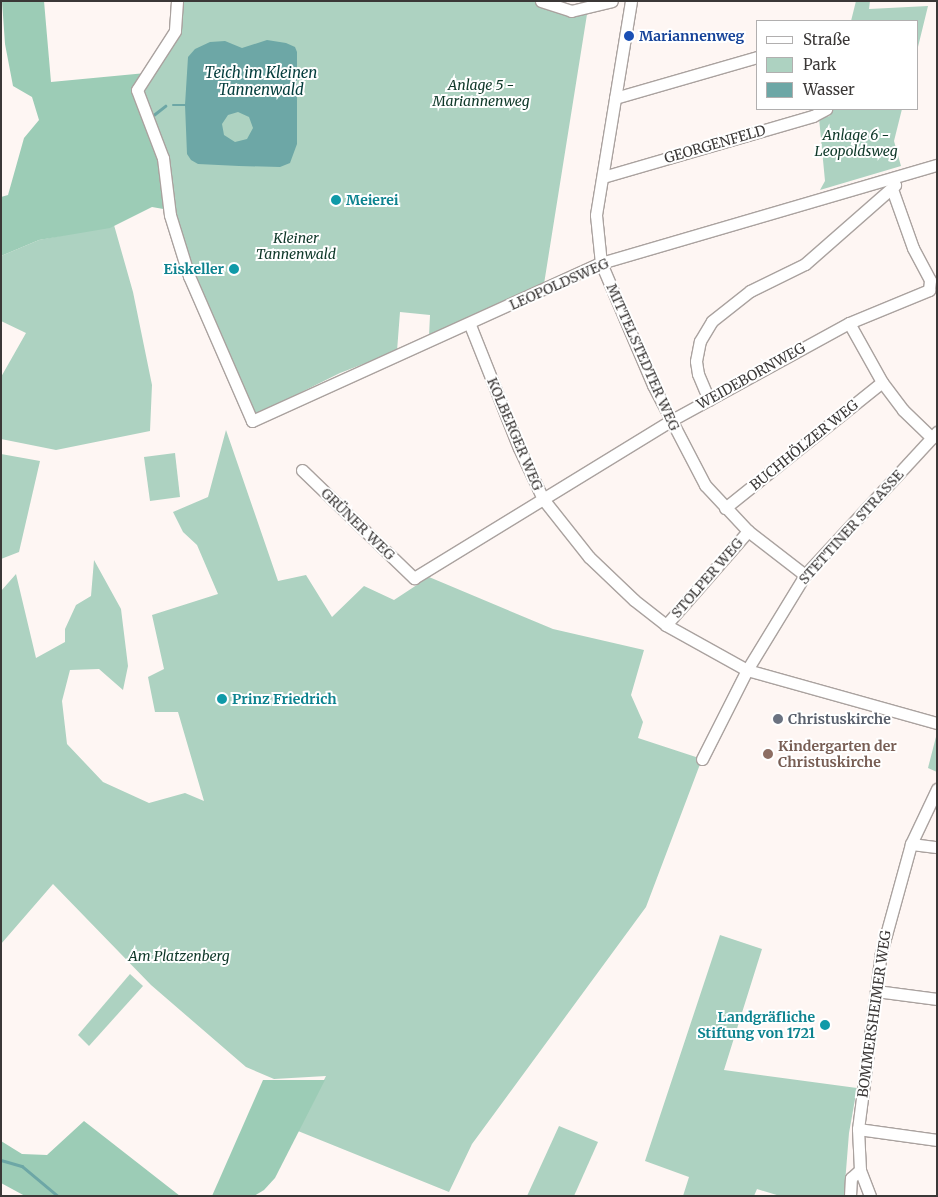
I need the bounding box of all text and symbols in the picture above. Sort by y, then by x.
legend [756,20,918,110]
place label: Mariannenweg [639,28,744,44]
marker: Mariannenweg [623,30,635,42]
text: Straße [803,30,850,49]
text: Park [803,55,836,74]
water label: Teich im Kleinen Tannenwald [205,63,317,98]
park label: Anlage 5 - Mariannenweg [432,77,530,110]
text: Wasser [803,80,855,99]
street label: GEORGENFELD [662,121,768,167]
park label: Anlage 6 - Leopoldsweg [814,127,898,160]
place label: Meierei [346,192,398,208]
marker: Meierei [330,194,342,206]
park label: Kleiner Tannenwald [256,230,336,262]
street label: LEOPOLDSWEG [507,255,611,313]
place label: Eiskeller [164,261,224,277]
marker: Eiskeller [228,263,240,275]
street label: MITTELSTEDTER WEG [603,281,683,433]
street label: WEIDEBORNWEG [694,339,808,413]
street label: KOLBERGER WEG [484,375,546,493]
street label: BUCHHÖLZER WEG [747,396,861,494]
street label: STETTINER STRASSE [795,466,907,588]
street label: GRÜNER WEG [318,485,398,563]
street label: STOLPER WEG [668,535,746,621]
place label: Prinz Friedrich [232,691,337,707]
marker: Prinz Friedrich [216,693,228,705]
place label: Christuskirche [788,711,891,727]
marker: Christuskirche [772,713,784,725]
place label: Kindergarten der Christuskirche [778,738,897,770]
marker: Kindergarten der Christuskirche [762,748,774,760]
street label: BOMMERSHEIMER WEG [854,929,894,1099]
park label: Am Platzenberg [128,948,230,964]
place label: Landgräfliche Stiftung von 1721 [697,1009,815,1042]
marker: Landgräfliche Stiftung von 1721 [819,1019,831,1031]

